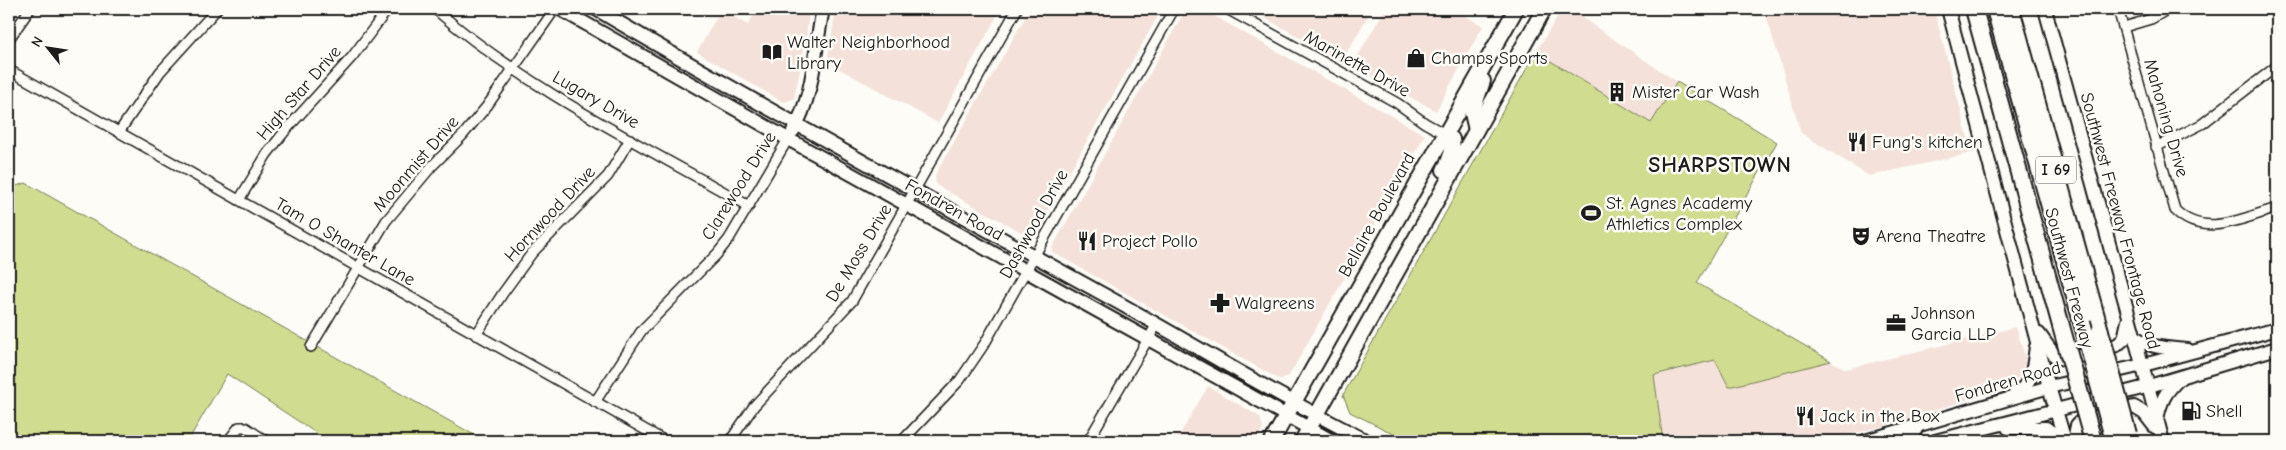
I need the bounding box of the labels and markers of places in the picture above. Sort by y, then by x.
place label: Walter Neighborhood Library [787,32,950,74]
library icon: Walter Neighborhood Library [761,41,783,63]
shop icon: Champs Sports [1405,47,1427,69]
place label: Champs Sports [1431,48,1548,69]
building icon: Mister Car Wash [1606,81,1628,103]
place label: Mister Car Wash [1632,82,1760,103]
restaurant icon: Fung's kitchen [1846,131,1868,153]
place label: Fung's kitchen [1872,132,1983,153]
place label: St. Agnes Academy Athletics Complex [1606,193,1753,235]
sports icon: St. Agnes Academy Athletics Complex [1580,202,1602,224]
theatre icon: Arena Theatre [1850,225,1872,247]
place label: Arena Theatre [1876,226,1986,247]
restaurant icon: Project Pollo [1076,230,1098,252]
place label: Project Pollo [1102,231,1198,252]
pharmacy icon: Walgreens [1209,292,1231,314]
place label: Walgreens [1235,293,1314,314]
place label: Johnson Garcia LLP [1911,303,1996,345]
office icon: Johnson Garcia LLP [1885,312,1907,334]
fuel station icon: Shell [2180,400,2202,422]
place label: Shell [2206,401,2243,422]
restaurant icon: Jack in the Box [1794,405,1816,427]
place label: Jack in the Box [1820,406,1940,427]

